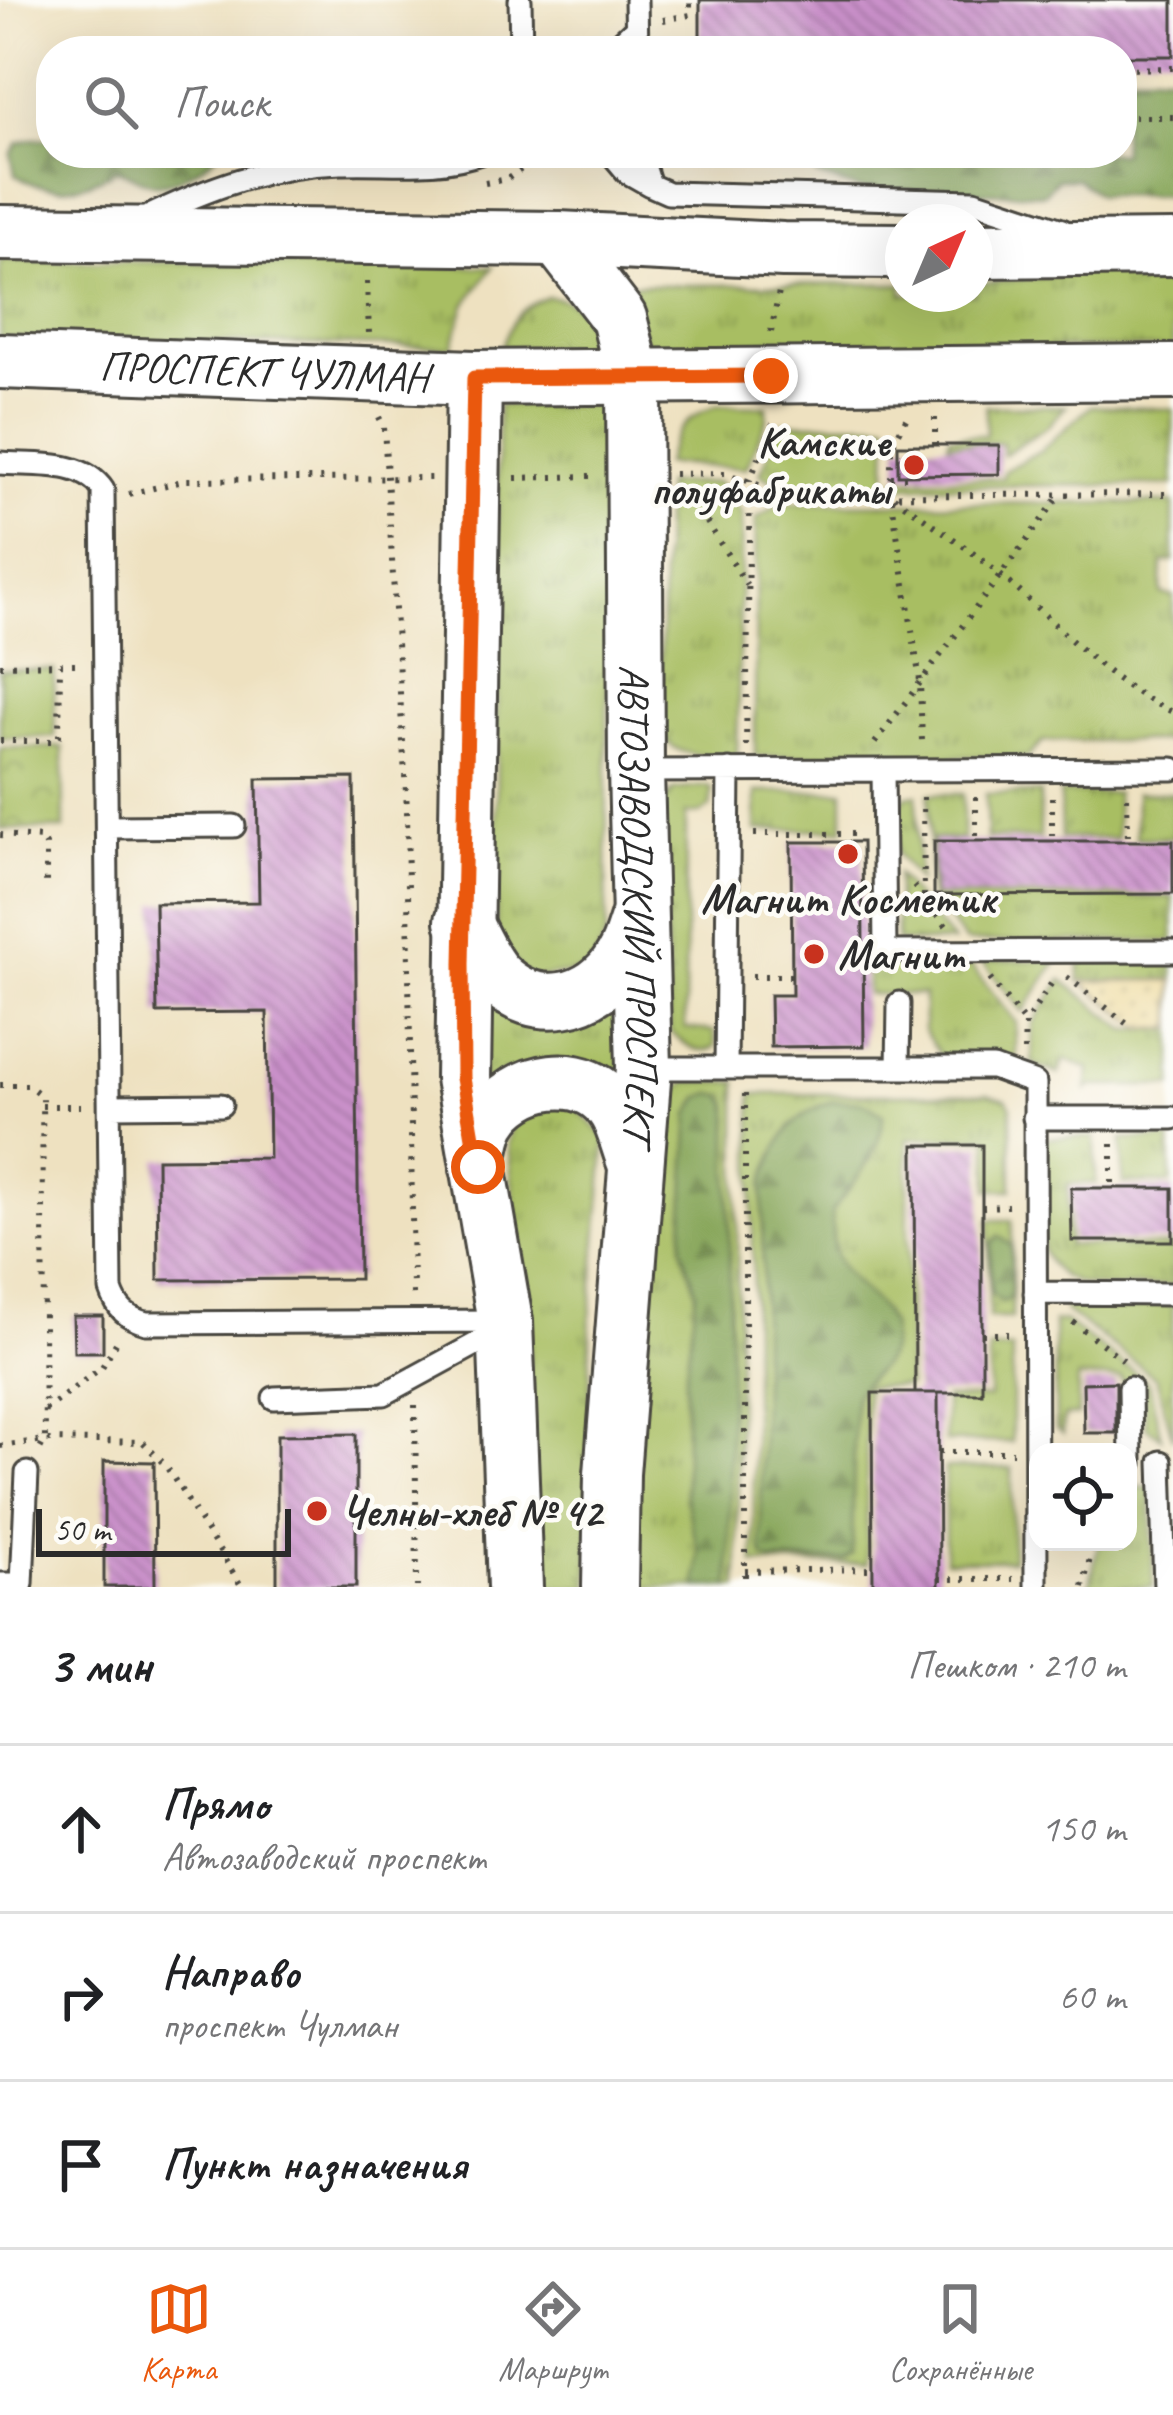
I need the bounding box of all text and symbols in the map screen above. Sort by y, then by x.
search box [36,36,1137,168]
icon: search [78,69,144,135]
text: Поиск [174,74,269,131]
north arrow [885,204,993,312]
street label: ПРОСПЕКТ ЧУЛМАН [99,340,435,405]
route end [744,349,798,403]
place label: Камские полуфабрикаты [651,416,894,517]
marker: Камские полуфабрикаты [901,452,927,478]
street label: АВТОЗАВОДСКИЙ ПРОСПЕКТ [607,664,669,1154]
marker: Магнит Косметик [835,841,861,867]
place label: Магнит Косметик [701,873,999,926]
place label: Магнит [838,929,966,982]
marker: Магнит [801,941,827,967]
route start [451,1140,505,1194]
map controls [1029,1443,1137,1551]
button: locate [1029,1443,1137,1551]
place label: Челны-хлеб № 42 [341,1486,606,1539]
marker: Челны-хлеб № 42 [304,1498,330,1524]
scale bar [36,1503,291,1556]
text: 50 m [54,1509,110,1551]
text: 3 мин [48,1633,152,1697]
text: Пешком · 210 m [907,1641,1125,1690]
text: Прямо [162,1776,269,1833]
icon: ahead [48,1796,114,1862]
text: 150 m [1041,1804,1125,1853]
text: Автозаводский проспект [162,1833,486,1882]
text: Направо [162,1944,300,2001]
icon: right [48,1964,114,2030]
text: 60 m [1059,1972,1125,2021]
text: проспект Чулман [162,2001,397,2050]
icon: arrive [48,2132,114,2198]
text: Пункт назначения [162,2136,467,2193]
tab: Карта [141,2276,216,2390]
tab: Маршрут [498,2276,607,2390]
tab: Сохранённые [889,2276,1032,2390]

